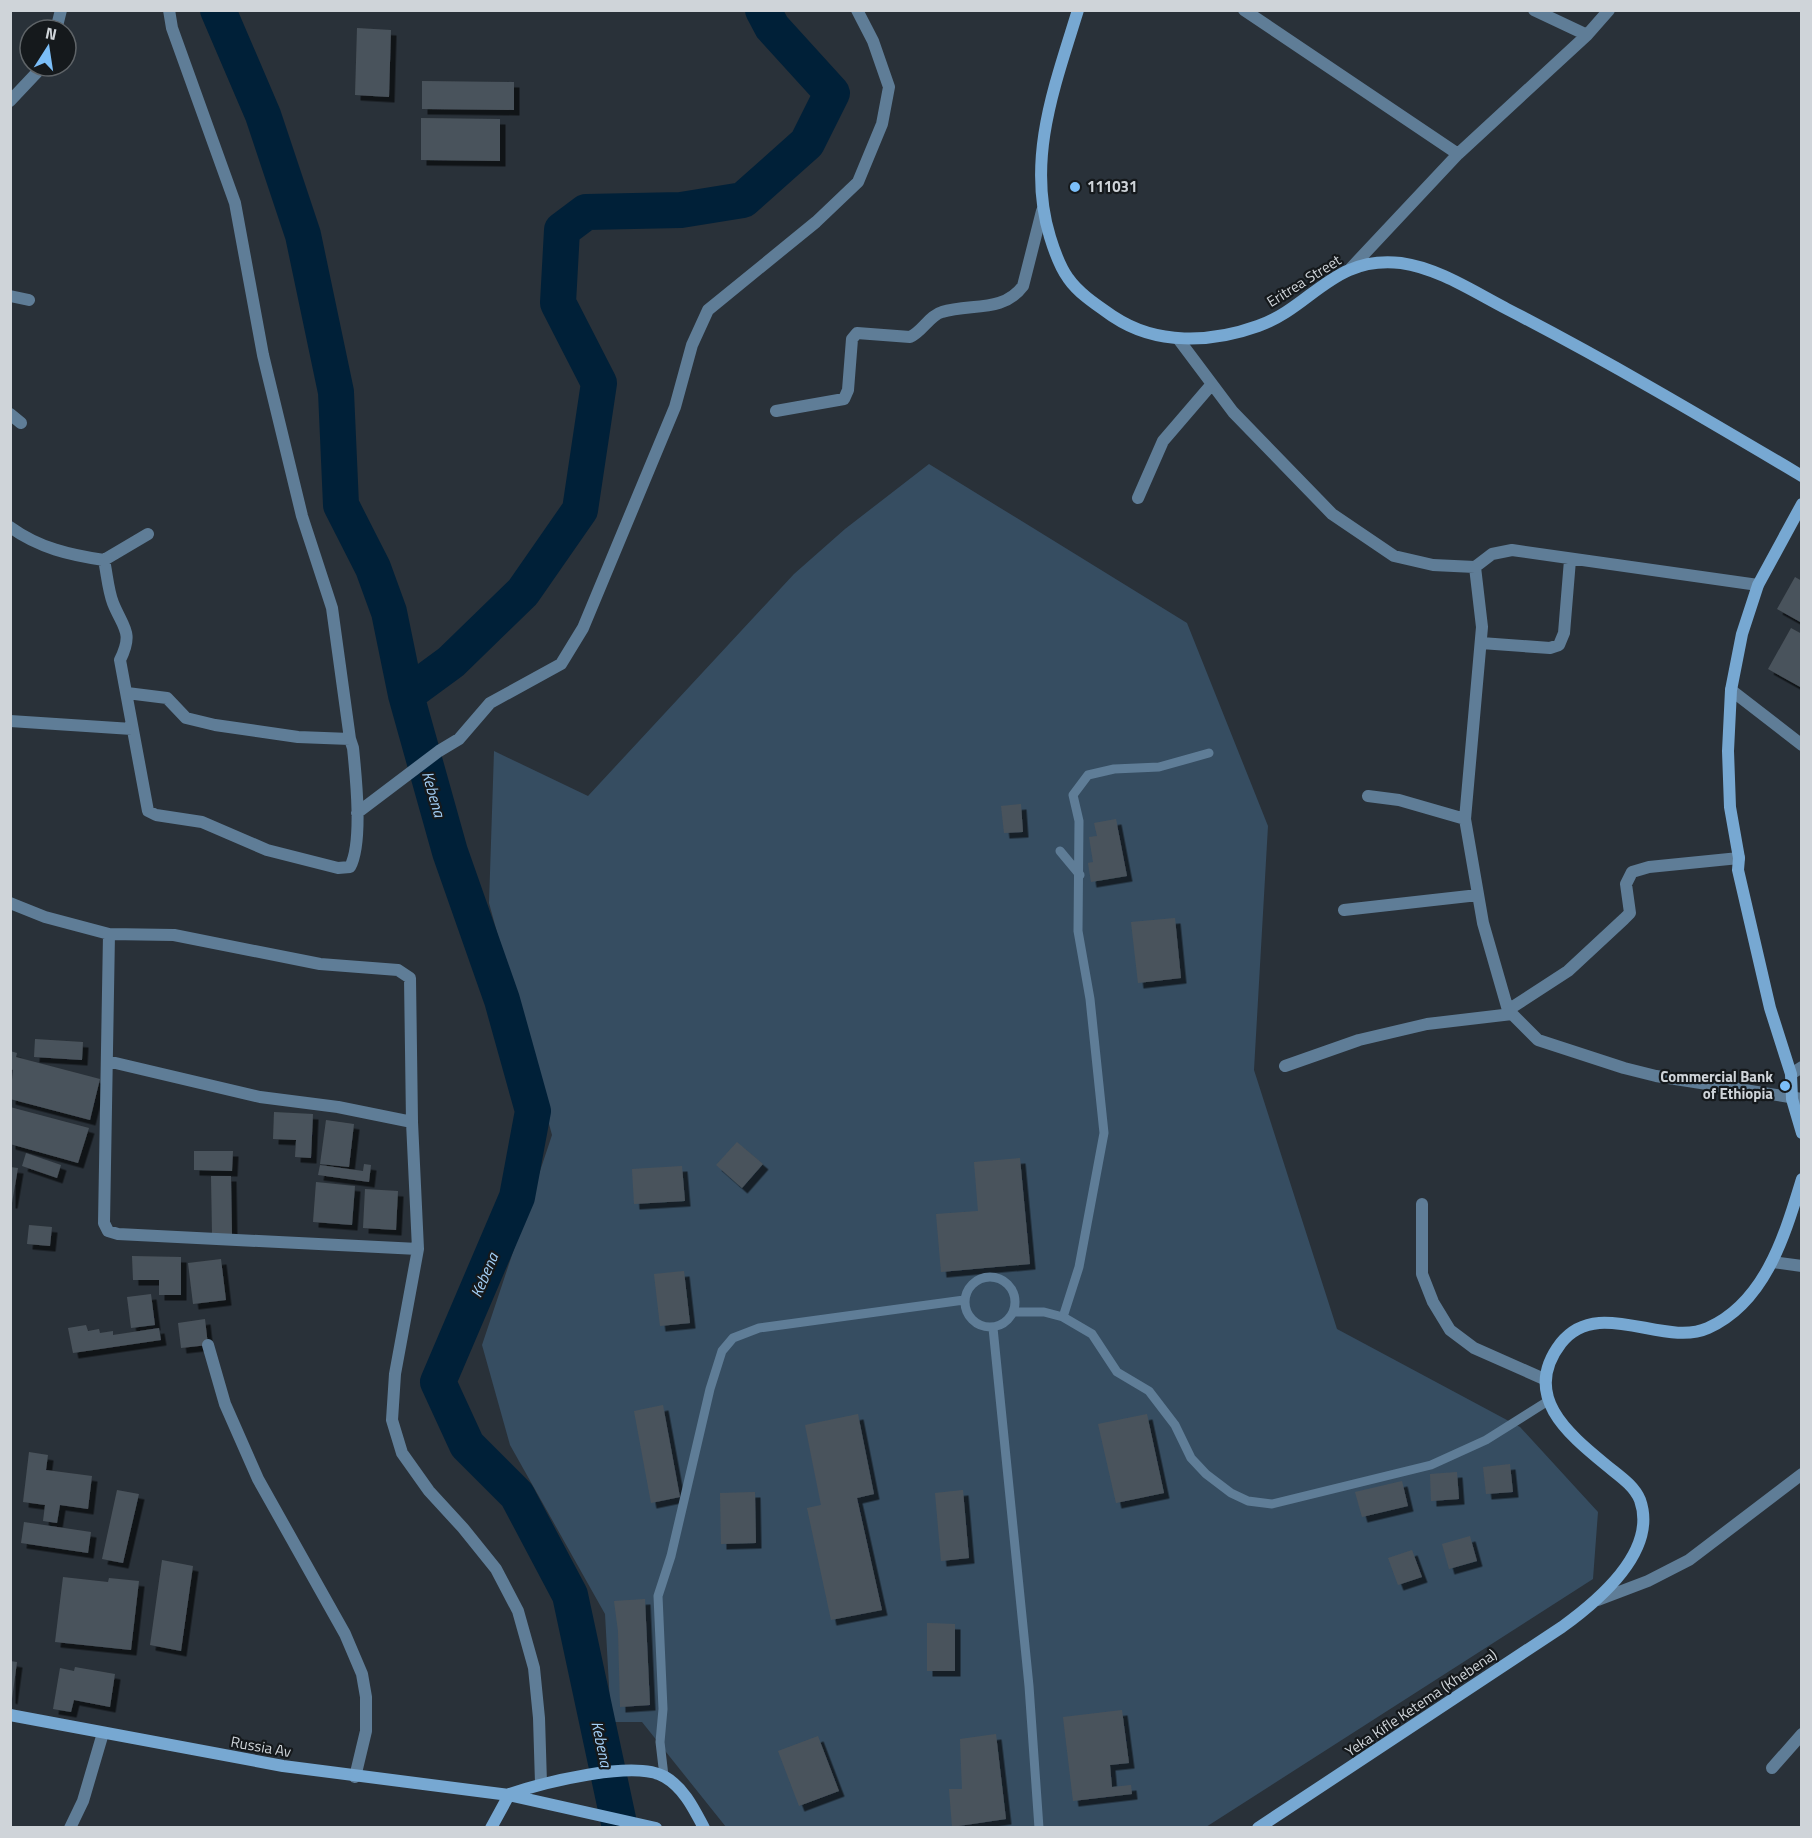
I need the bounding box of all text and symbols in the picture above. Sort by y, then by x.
north arrow [18,18,78,78]
text: N [43,20,59,46]
place label: 111031 [1087,175,1137,198]
marker: 111031 [1068,180,1082,194]
street label: Eritrea Street [1262,248,1346,313]
water label: Kebena [416,768,452,821]
place label: Commercial Bank of Ethiopia [1660,1065,1773,1105]
marker: Commercial Bank of Ethiopia [1778,1079,1792,1093]
water label: Kebena [464,1248,505,1301]
street label: Yeka Kifle Ketema (Khebena) [1340,1643,1501,1762]
water label: Kebena [585,1719,619,1770]
street label: Russia Av [229,1730,293,1763]

